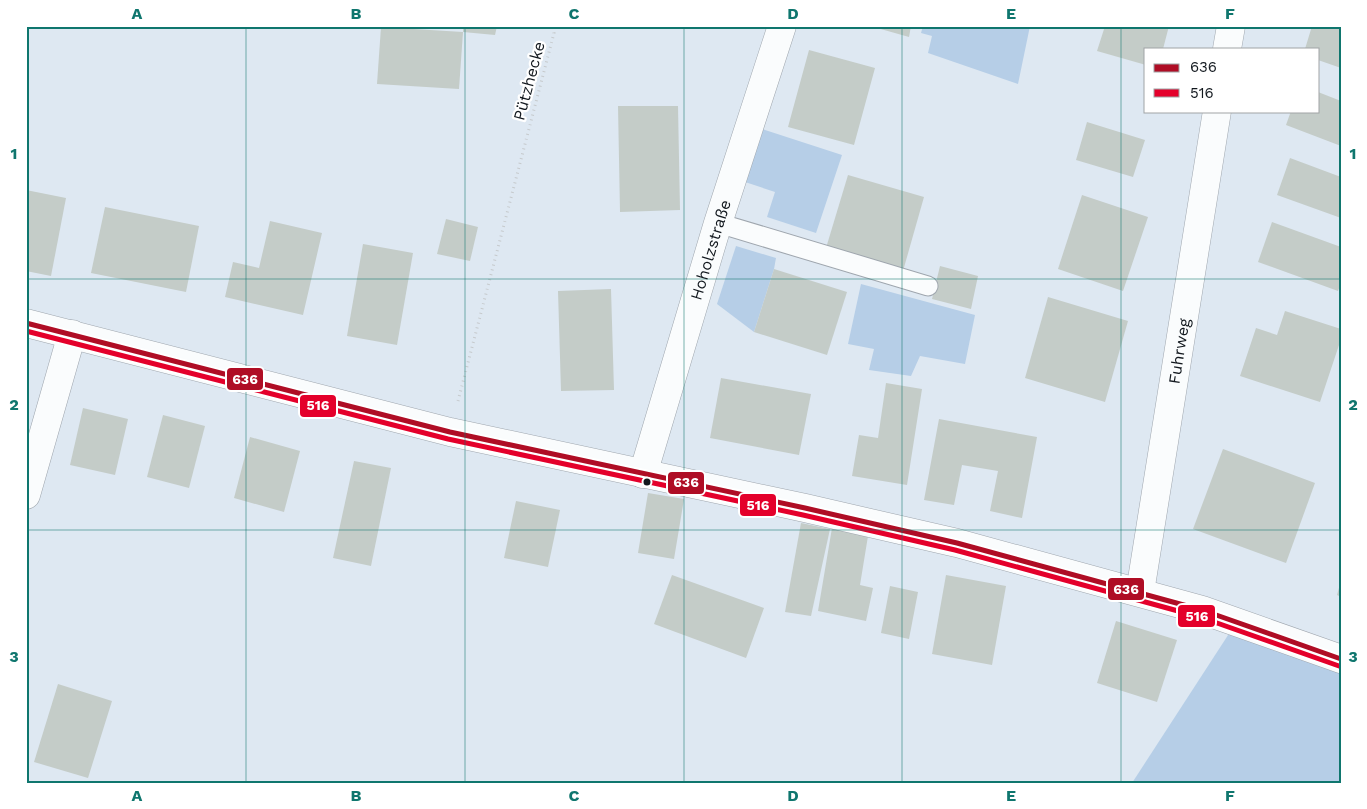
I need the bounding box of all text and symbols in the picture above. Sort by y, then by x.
text: A [132,4,143,23]
text: B [351,4,362,23]
text: C [569,4,580,23]
text: D [787,4,799,23]
text: E [1006,4,1016,23]
text: F [1225,4,1235,23]
street label: Pützhecke [509,39,549,123]
legend [1144,48,1320,112]
text: 636 [1190,58,1217,76]
text: 516 [1190,84,1214,102]
text: 1 [11,144,17,163]
text: 1 [1350,144,1356,163]
street label: Hoholzstraße [686,197,734,302]
street label: Fuhrweg [1164,316,1193,385]
line badge: 636 [226,367,264,391]
text: 636 [232,371,258,387]
line badge: 516 [299,394,337,418]
text: 2 [9,395,19,414]
text: 2 [1348,395,1358,414]
text: 516 [307,397,330,413]
line badge: 636 [667,471,705,495]
text: 636 [673,474,699,490]
unlabelled marker [642,477,652,487]
line badge: 516 [739,493,777,517]
text: 516 [747,497,770,513]
line badge: 636 [1107,577,1145,601]
text: 636 [1113,581,1139,597]
line badge: 516 [1177,604,1216,628]
text: 516 [1186,608,1209,624]
text: 3 [9,647,19,666]
text: 3 [1348,647,1358,666]
text: A [132,786,143,805]
text: B [351,786,362,805]
text: C [569,786,580,805]
text: D [787,786,799,805]
text: E [1006,786,1016,805]
text: F [1225,786,1235,805]

